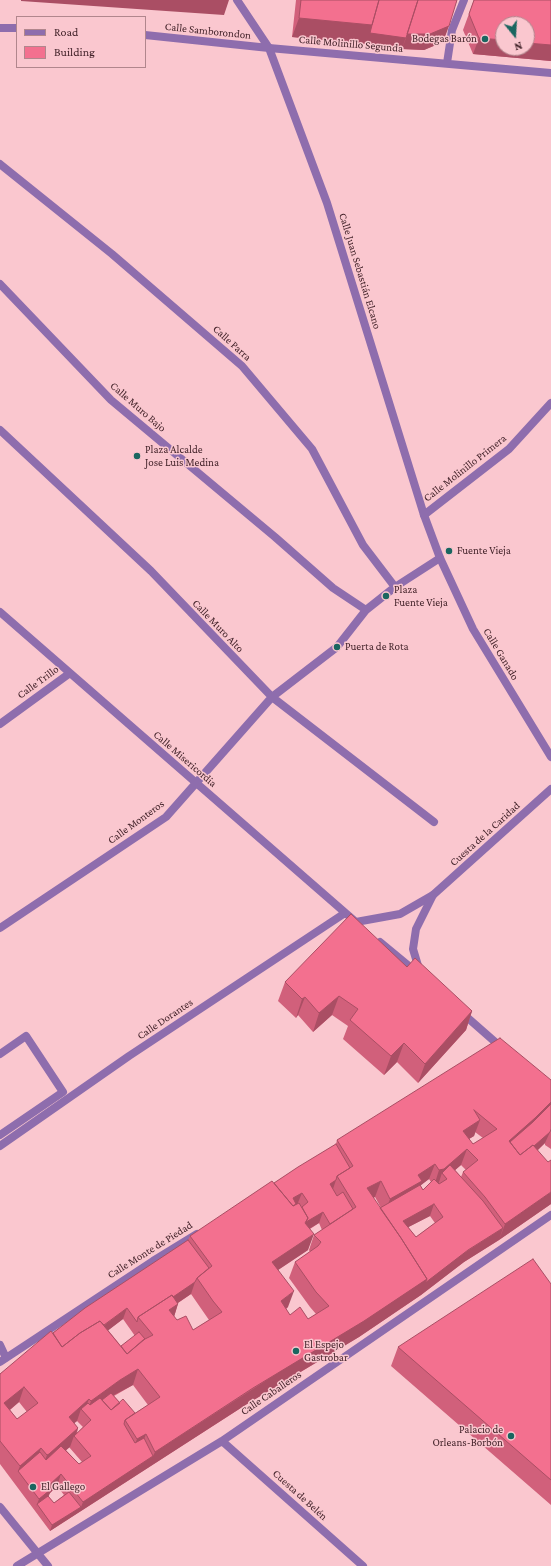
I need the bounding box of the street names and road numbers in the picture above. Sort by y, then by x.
street label: Calle Samborondon [164,20,252,42]
street label: Calle Molinillo Segunda [298,33,404,55]
street label: Calle Juan Sebastián Elcano [336,211,384,331]
street label: Calle Parra [210,322,254,364]
street label: Calle Muro Bajo [107,379,169,435]
street label: Calle Molinillo Primera [421,432,509,504]
street label: Calle Muro Alto [189,597,247,655]
street label: Calle Ganado [480,626,522,682]
street label: Calle Trillo [15,662,61,702]
street label: Calle Misericordia [151,728,219,790]
street label: Calle Monteros [105,797,167,847]
street label: Cuesta de la Caridad [447,799,523,869]
street label: Calle Dorantes [135,996,195,1042]
street label: Calle Monte de Piedad [105,1219,195,1281]
street label: Calle Caballeros [238,1368,304,1418]
street label: Cuesta de Belén [270,1467,330,1523]

